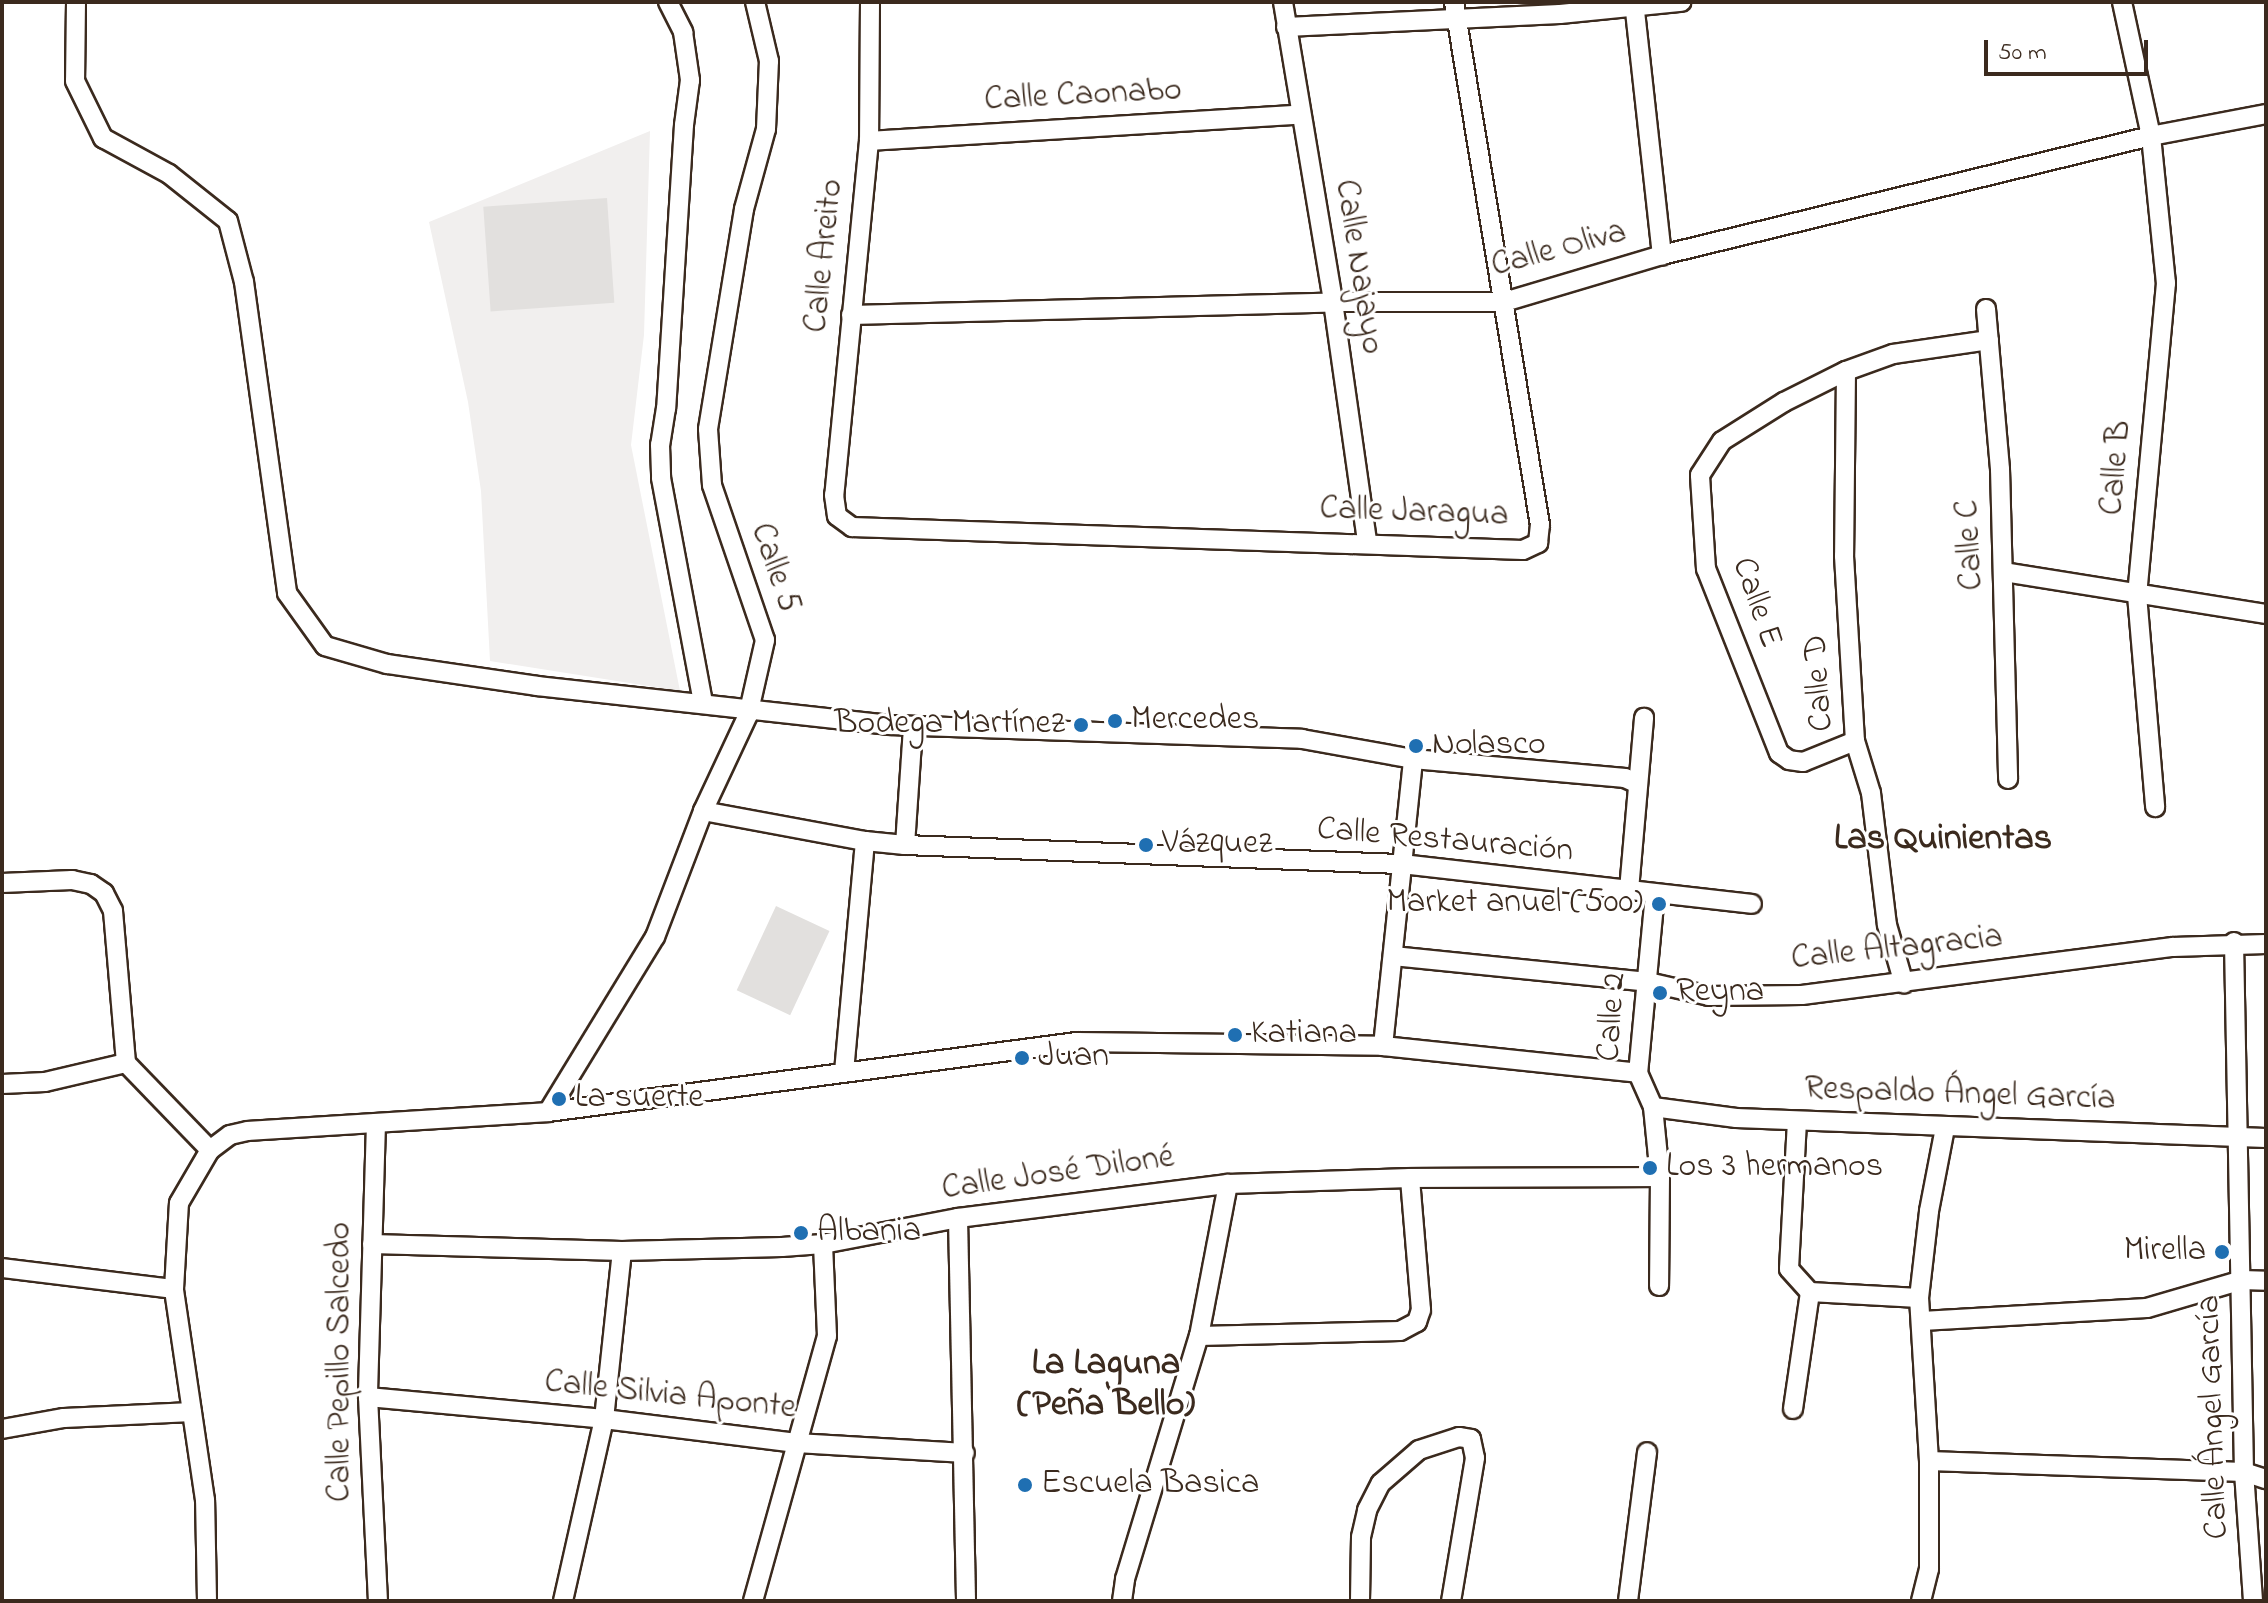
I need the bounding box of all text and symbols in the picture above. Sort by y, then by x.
scale bar [1988,24,2152,74]
text: 50 m [1998,36,2047,71]
street label: Calle Caonabo [983,70,1183,122]
street label: Calle Areito [797,177,853,335]
street label: Calle Najayo [1324,177,1392,357]
street label: Calle Oliva [1487,212,1631,288]
street label: Calle B [2093,419,2141,517]
street label: Calle Jaragua [1319,489,1509,537]
street label: Calle C [1948,499,1994,591]
street label: Calle 5 [740,518,808,618]
street label: Calle E [1722,552,1790,654]
street label: Calle D [1796,633,1844,733]
place label: Mercedes [1131,701,1259,741]
place label: Bodega Martínez [835,705,1065,745]
marker: Mercedes [1106,712,1124,730]
marker: Bodega Martínez [1072,716,1090,734]
place label: Nolasco [1432,726,1546,766]
marker: Nolasco [1407,737,1425,755]
street label: Calle Restauración [1315,809,1575,873]
district label: Las Quinientas [1834,818,2052,862]
place label: Vázquez [1162,825,1272,865]
marker: Vázquez [1137,836,1155,854]
place label: Market anuel (500) [1386,884,1643,924]
marker: Market anuel (500) [1650,895,1668,913]
street label: Calle Altagracia [1789,918,2005,980]
street label: Calle 2 [1590,971,1636,1063]
place label: Reyna [1676,973,1764,1013]
marker: Reyna [1651,984,1669,1002]
place label: Katiana [1251,1015,1357,1055]
marker: Katiana [1226,1026,1244,1044]
place label: Juan [1038,1038,1109,1078]
marker: Juan [1013,1049,1031,1067]
street label: Respaldo Ángel García [1804,1069,2116,1121]
place label: La suerte [575,1079,704,1119]
marker: La suerte [550,1090,568,1108]
street label: Calle José Diloné [939,1138,1177,1210]
place label: Los 3 hermanos [1666,1148,1883,1188]
marker: Los 3 hermanos [1641,1159,1659,1177]
place label: Albania [817,1213,921,1253]
street label: Calle Pepillo Salcedo [321,1222,361,1502]
marker: Albania [792,1224,810,1242]
place label: Mirella [2124,1232,2206,1272]
marker: Mirella [2213,1243,2231,1261]
street label: Calle Ángel García [2189,1294,2239,1540]
district label: La Laguna (Peña Bello) [1017,1342,1195,1427]
street label: Calle Silvia Aponte [542,1363,798,1429]
place label: Escuela Basica [1041,1465,1259,1505]
marker: Escuela Basica [1016,1476,1034,1494]

